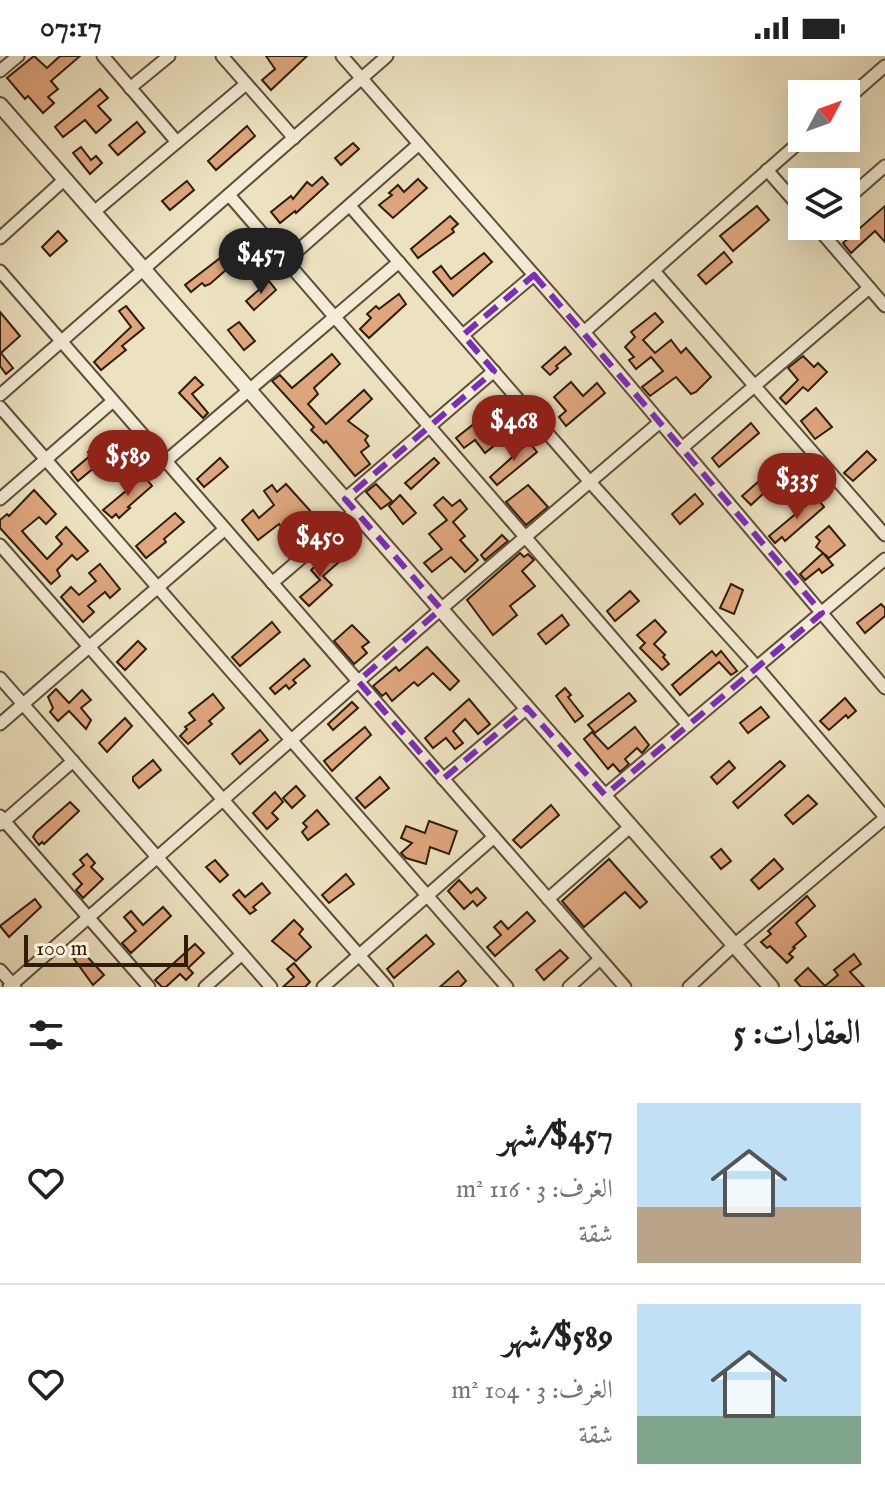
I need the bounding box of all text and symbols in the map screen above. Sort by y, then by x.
text: 07:17 [40,9,102,47]
north arrow [788,80,860,152]
map controls [788,80,860,240]
button: layers [788,168,860,240]
pin: $457 [214,228,308,296]
text: $457 [237,237,285,270]
pin: $468 [467,395,561,463]
text: $468 [490,404,538,437]
pin: $589 [81,430,175,498]
text: $589 [105,439,151,472]
pin: $335 [750,453,844,521]
text: $335 [775,462,819,495]
pin: $450 [273,511,367,579]
text: $450 [295,520,345,553]
scale bar [24,931,188,967]
text: 100 m [36,935,88,963]
text: العقارات: 5 [733,1012,861,1055]
icon: filters [24,1013,68,1057]
text: $457/شهر [499,1115,613,1158]
icon: home [701,1135,797,1231]
icon: heart [24,1161,68,1205]
text: الغرف: 3 · 116 m² [456,1173,613,1206]
text: شقة [579,1218,613,1251]
text: $589/شهر [503,1316,613,1359]
icon: home [701,1336,797,1432]
icon: heart [24,1362,68,1406]
text: الغرف: 3 · 104 m² [451,1374,613,1407]
text: شقة [579,1419,613,1452]

